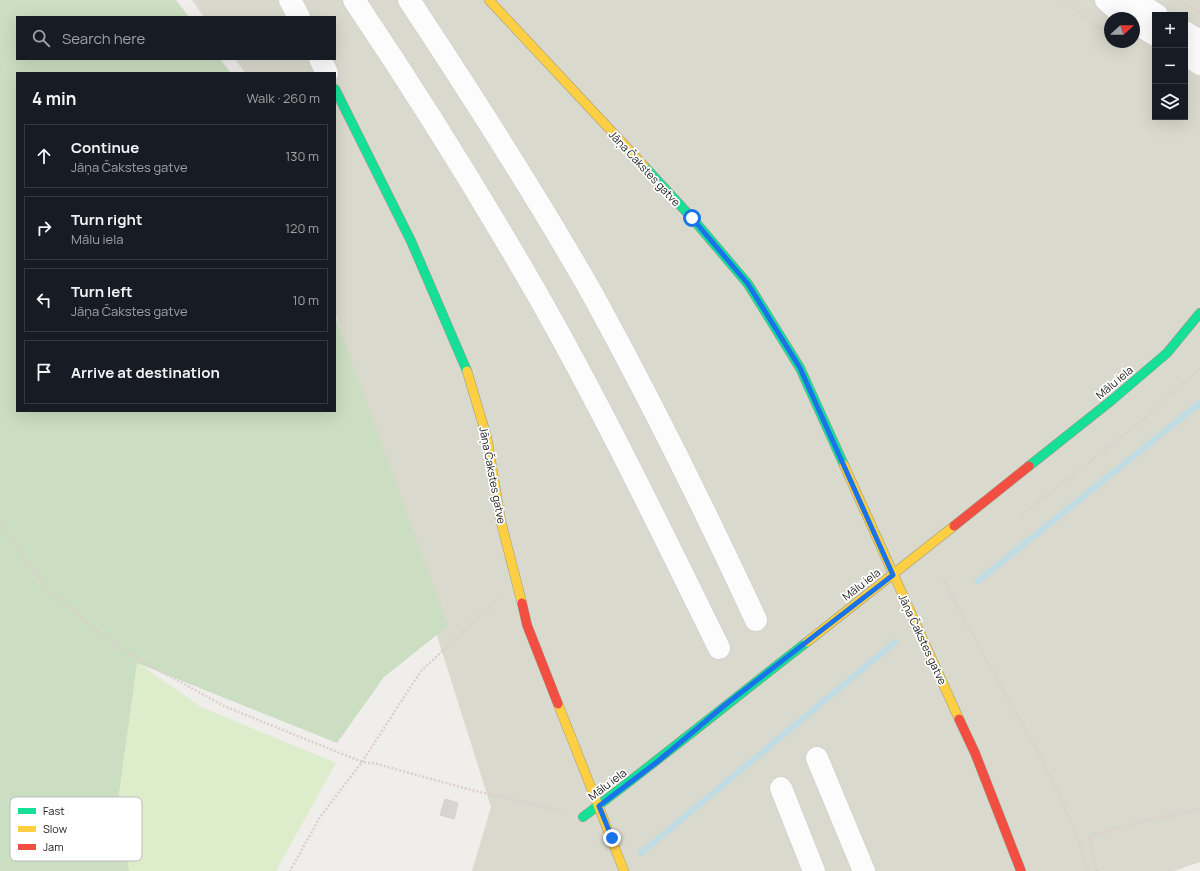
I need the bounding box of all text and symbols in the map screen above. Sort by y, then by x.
north arrow [1104,12,1140,48]
map controls [1152,12,1188,120]
button: + [1152,12,1188,48]
search box [16,16,336,60]
icon: search [30,27,52,49]
text: Search here [62,28,145,49]
button: − [1152,48,1188,84]
button: layers [1152,84,1188,120]
text: 4 min [32,87,76,110]
text: Walk · 260 m [247,89,320,107]
street label: Jāņa Čakstes gatve [606,127,684,210]
text: Continue [71,137,139,158]
icon: ahead [33,145,55,167]
text: 130 m [285,147,319,165]
text: Jāņa Čakstes gatve [71,158,188,176]
text: Turn right [71,209,142,230]
route start [683,209,701,227]
icon: right [33,217,55,239]
text: 120 m [285,219,319,237]
text: Mālu iela [71,230,123,248]
text: Turn left [71,281,133,302]
icon: left [33,289,55,311]
text: 10 m [292,291,319,309]
text: Jāņa Čakstes gatve [71,302,188,320]
icon: arrive [33,361,55,383]
text: Arrive at destination [71,362,220,383]
street label: Mālu iela [1092,362,1136,402]
street label: Jāņa Čakstes gatve [476,425,510,525]
street label: Mālu iela [839,564,883,604]
street label: Jāņa Čakstes gatve [895,591,951,687]
street label: Mālu iela [585,765,629,803]
legend [10,797,142,861]
text: Fast [43,803,65,818]
text: Slow [43,821,68,836]
route end [603,829,621,847]
text: Jam [43,839,64,854]

